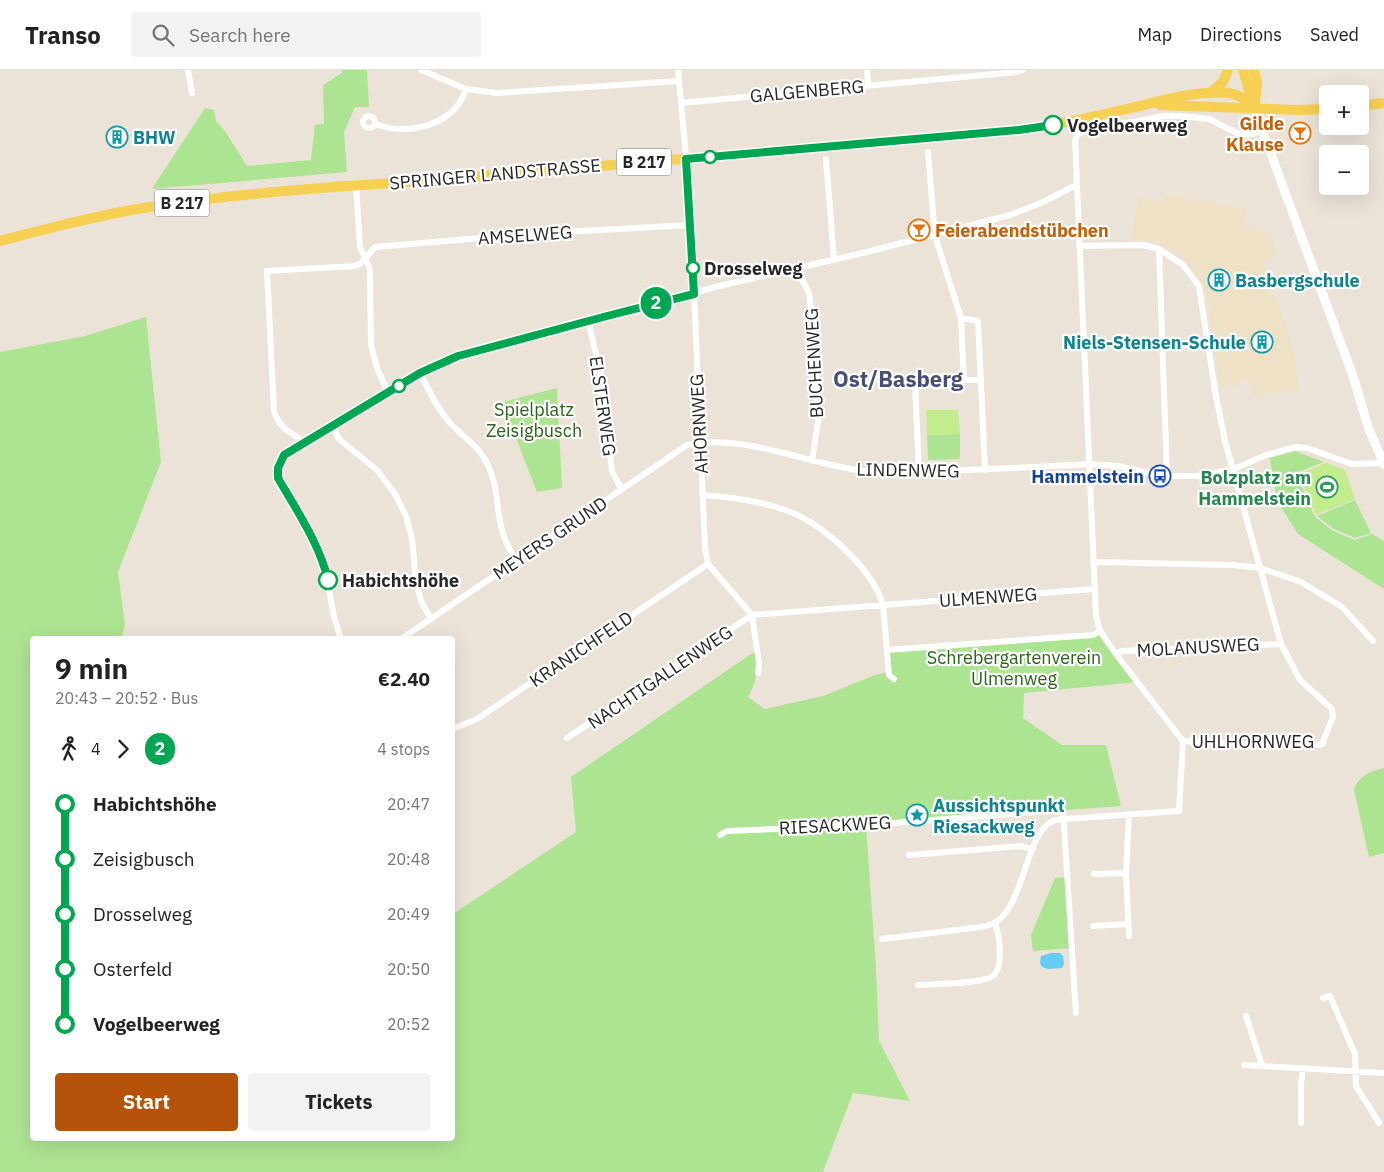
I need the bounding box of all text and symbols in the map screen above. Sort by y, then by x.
search box [131,12,481,57]
text: Transo [25,19,101,51]
icon: search [149,21,177,49]
text: Search here [189,23,291,47]
text: Map [1137,23,1172,46]
text: Directions [1200,23,1282,46]
text: Saved [1310,23,1359,46]
street label: GALGENBERG [749,75,865,107]
map controls [1319,85,1369,195]
button: + [1319,85,1369,135]
place label: Gilde Klause [1226,112,1284,156]
place label: Vogelbeerweg [1067,114,1187,137]
marker: Vogelbeerweg [1043,115,1063,135]
bar icon: Gilde Klause [1288,121,1312,145]
building icon: BHW [105,125,129,149]
place label: BHW [133,126,176,149]
button: − [1319,145,1369,195]
road number: B 217 [616,148,672,175]
unlabelled marker [703,150,717,164]
street label: SPRINGER LANDSTRASSE [388,153,602,195]
road number: B 217 [154,190,210,216]
bar icon: Feierabendstübchen [907,218,931,242]
place label: Feierabendstübchen [935,219,1109,242]
street label: AMSELWEG [477,220,573,250]
place label: Drosselweg [704,257,802,280]
marker: Drosselweg [686,261,700,275]
building icon: Basbergschule [1207,268,1231,292]
place label: Basbergschule [1235,269,1360,292]
line badge: 2 [640,287,672,319]
text: 2 [651,291,661,314]
street label: BUCHENWEG [800,307,828,419]
building icon: Niels-Stensen-Schule [1250,330,1274,354]
place label: Niels-Stensen-Schule [1063,331,1246,354]
street label: ELSTERWEG [585,354,621,458]
district label: Ost/Basberg [833,364,964,393]
street label: AHORNWEG [685,373,713,475]
unlabelled marker [392,379,406,393]
park label: Spielplatz Zeisigbusch [486,398,582,442]
street label: LINDENWEG [856,458,960,482]
bus stop icon: Hammelstein [1148,464,1172,488]
place label: Hammelstein [1031,465,1144,488]
place label: Bolzplatz am Hammelstein [1198,466,1311,510]
sports icon: Bolzplatz am Hammelstein [1315,475,1339,499]
street label: MEYERS GRUND [488,491,612,585]
place label: Habichtshöhe [342,569,459,592]
marker: Habichtshöhe [318,570,338,590]
street label: ULMENWEG [938,582,1038,612]
street label: KRANICHFELD [525,606,637,692]
street label: NACHTIGALLENWEG [583,620,737,734]
street label: MOLANUSWEG [1136,632,1260,662]
park label: Schrebergartenverein Ulmenweg [927,646,1101,690]
text: 9 min [55,650,128,687]
text: €2.40 [378,667,430,691]
text: 20:43 – 20:52 · Bus [55,688,198,708]
street label: UHLHORNWEG [1192,730,1314,753]
icon: walk [55,735,83,763]
icon: forward [109,735,137,763]
text: 2 [155,737,165,760]
text: 4 [91,739,101,759]
text: 4 stops [377,739,430,759]
text: Habichtshöhe [93,792,217,816]
text: 20:47 [387,794,430,814]
place label: Aussichtspunkt Riesackweg [933,794,1065,838]
place icon: Aussichtspunkt Riesackweg [905,803,929,827]
street label: RIESACKWEG [778,811,892,839]
text: Zeisigbusch [93,847,195,871]
text: 20:48 [387,849,430,869]
text: Drosselweg [93,902,192,926]
text: 20:49 [387,904,430,924]
text: Osterfeld [93,957,172,981]
text: 20:50 [387,959,430,979]
text: Vogelbeerweg [93,1012,220,1036]
text: 20:52 [387,1014,430,1034]
button: Start [55,1073,238,1131]
button: Tickets [248,1073,430,1131]

